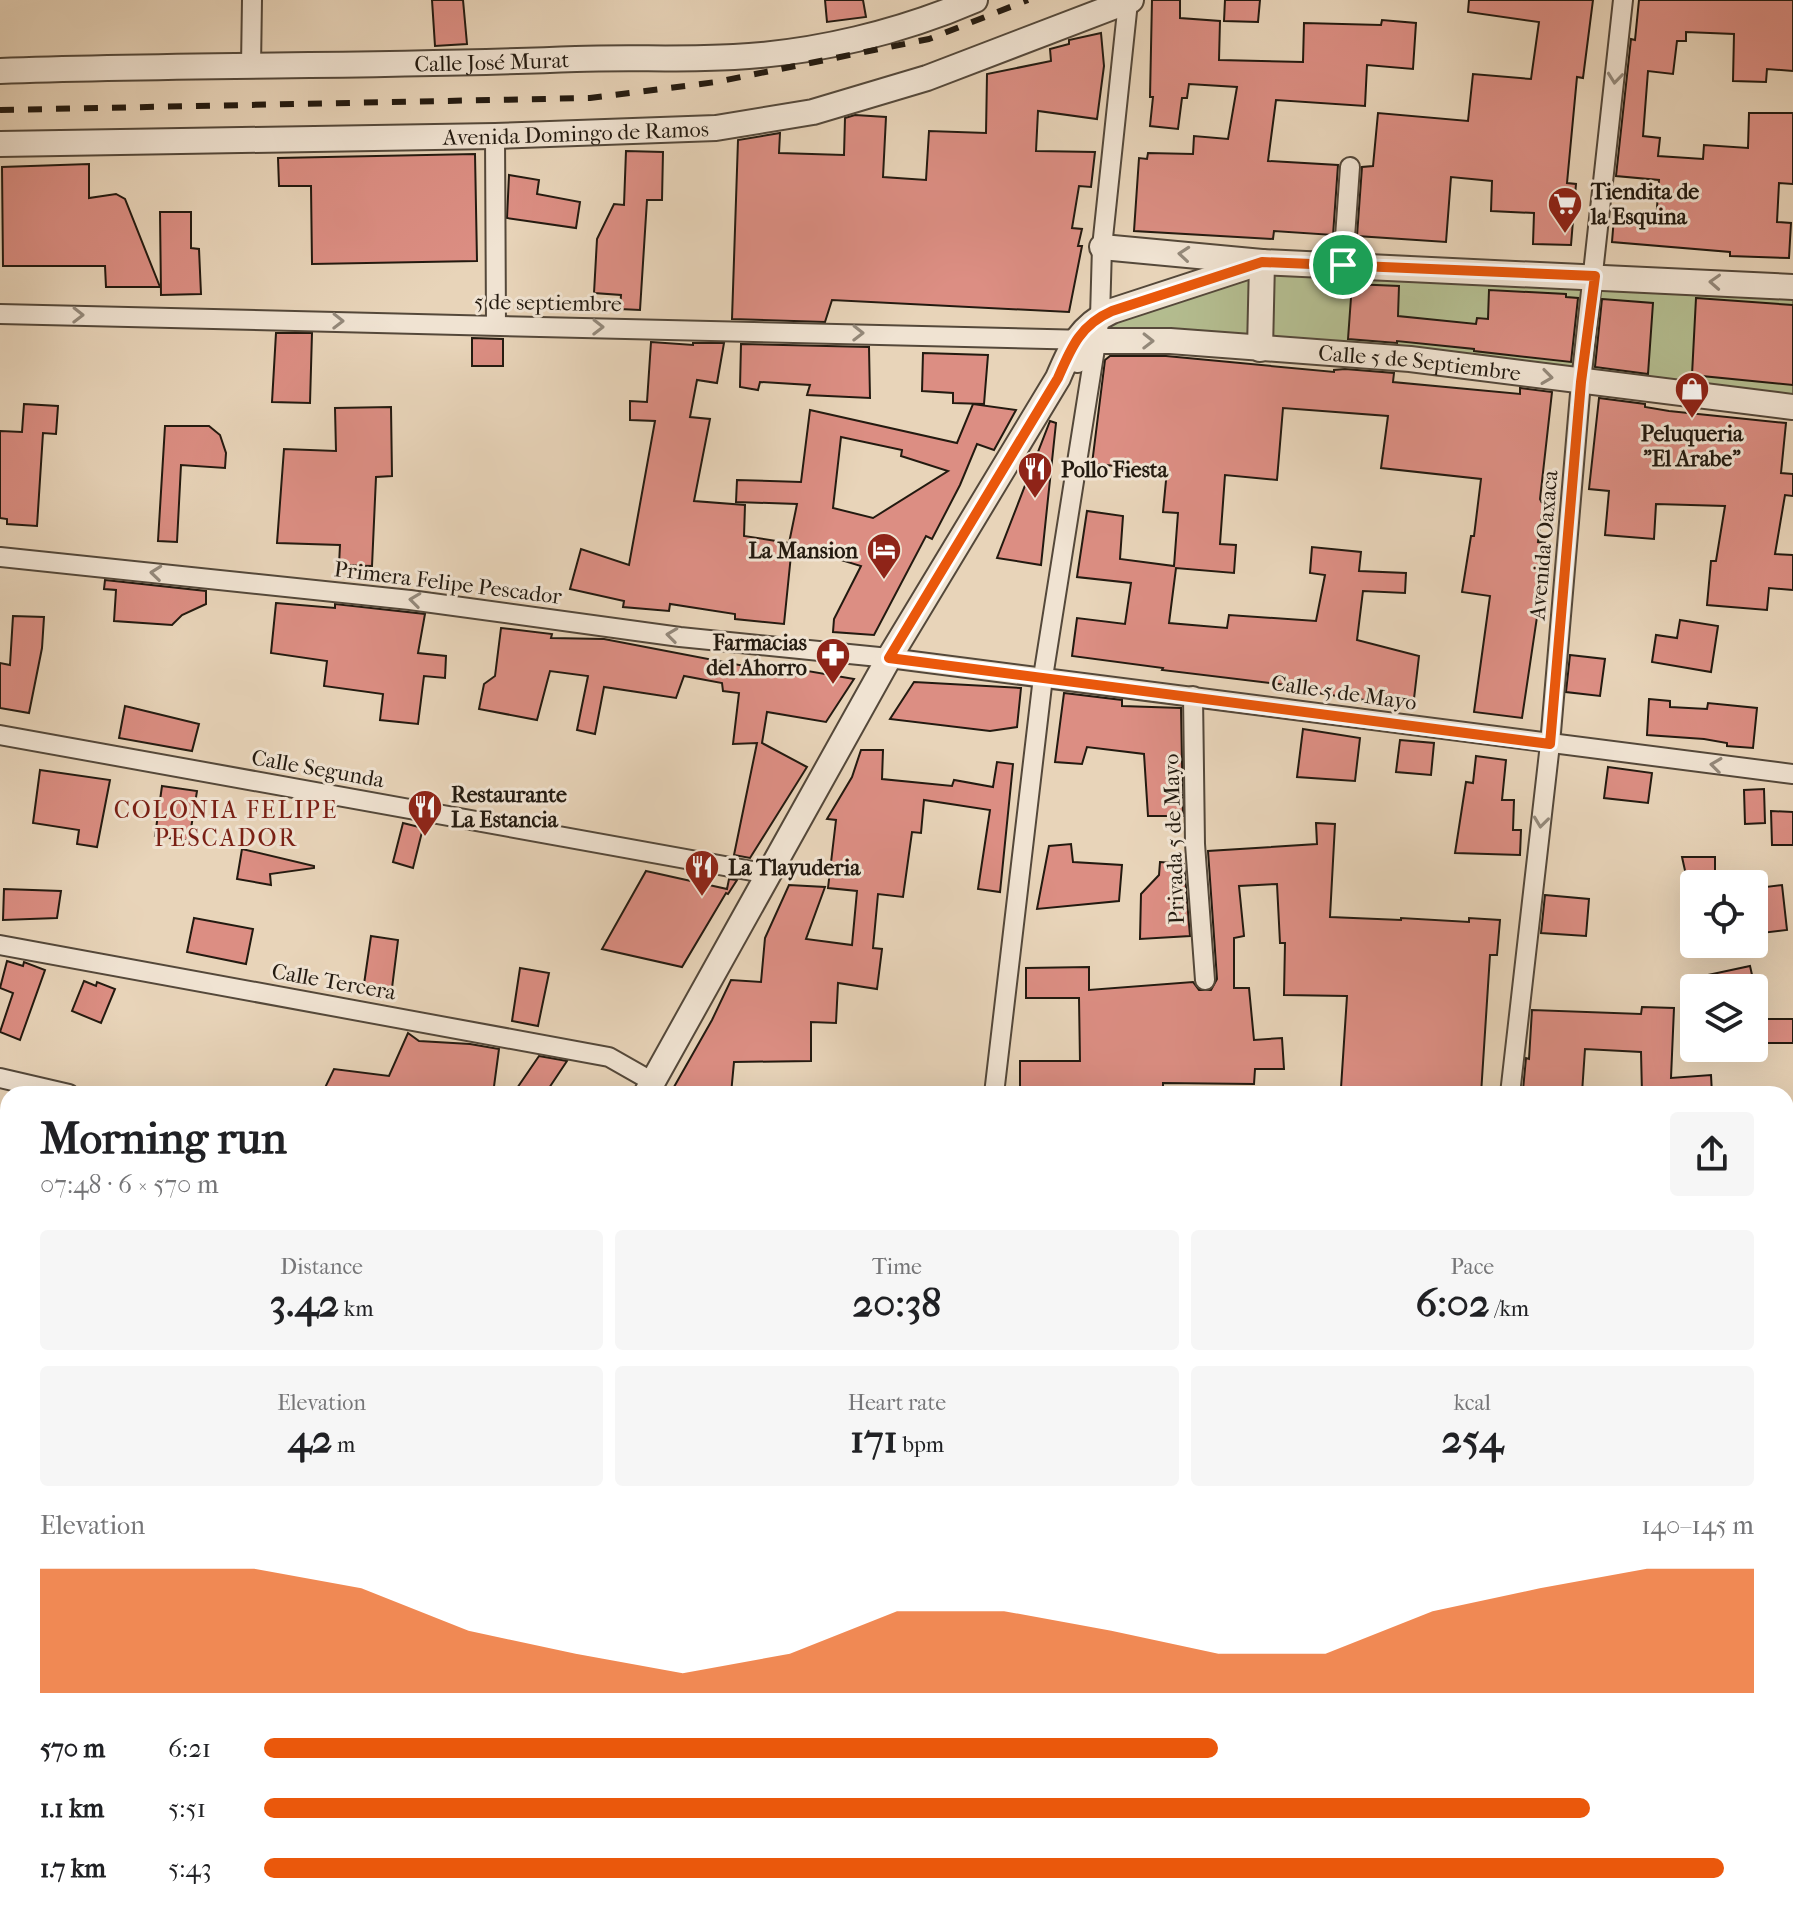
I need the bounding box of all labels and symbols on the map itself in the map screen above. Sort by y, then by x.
street label: Calle José Murat [414,47,570,78]
one-way arrow [1607,72,1624,85]
street label: Avenida Domingo de Ramos [442,116,709,151]
place label: Tiendita de la Esquina [1590,179,1699,230]
supermarket icon: Tiendita de la Esquina [1546,185,1584,235]
pin [1309,231,1377,299]
one-way arrow [1177,246,1190,263]
one-way arrow [1708,274,1721,291]
street label: 5 de septiembre [474,289,622,317]
one-way arrow [72,307,85,324]
one-way arrow [332,312,345,330]
one-way arrow [592,318,605,336]
one-way arrow [852,325,865,342]
one-way arrow [1142,332,1155,350]
street label: Calle 5 de Septiembre [1317,340,1522,387]
one-way arrow [1540,368,1553,385]
shop icon: Peluqueria "El Arabe" [1673,370,1711,420]
place label: Peluqueria "El Arabe" [1641,421,1744,472]
restaurant icon: Pollo Fiesta [1016,450,1054,500]
place label: Pollo Fiesta [1061,457,1169,483]
street label: Avenida Oaxaca [1524,468,1564,622]
hotel icon: La Mansion [865,531,903,581]
place label: La Mansion [748,538,858,564]
street label: Primera Felipe Pescador [333,556,564,610]
one-way arrow [149,565,162,582]
one-way arrow [408,592,421,609]
one-way arrow [666,627,679,644]
place label: Farmacias del Ahorro [706,630,807,681]
pharmacy icon: Farmacias del Ahorro [814,636,852,686]
street label: Calle 5 de Mayo [1269,670,1418,716]
street label: Calle Segunda [249,745,387,794]
street label: Privada 5 de Mayo [1158,753,1190,925]
one-way arrow [1709,756,1722,773]
place label: Restaurante La Estancia [451,782,567,833]
restaurant icon: Restaurante La Estancia [406,788,444,838]
district label: COLONIA FELIPE PESCADOR [114,796,338,852]
one-way arrow [1533,816,1550,829]
restaurant icon: La Tlayuderia [683,848,721,898]
place label: La Tlayuderia [728,855,861,881]
street label: Calle Tercera [270,958,399,1006]

